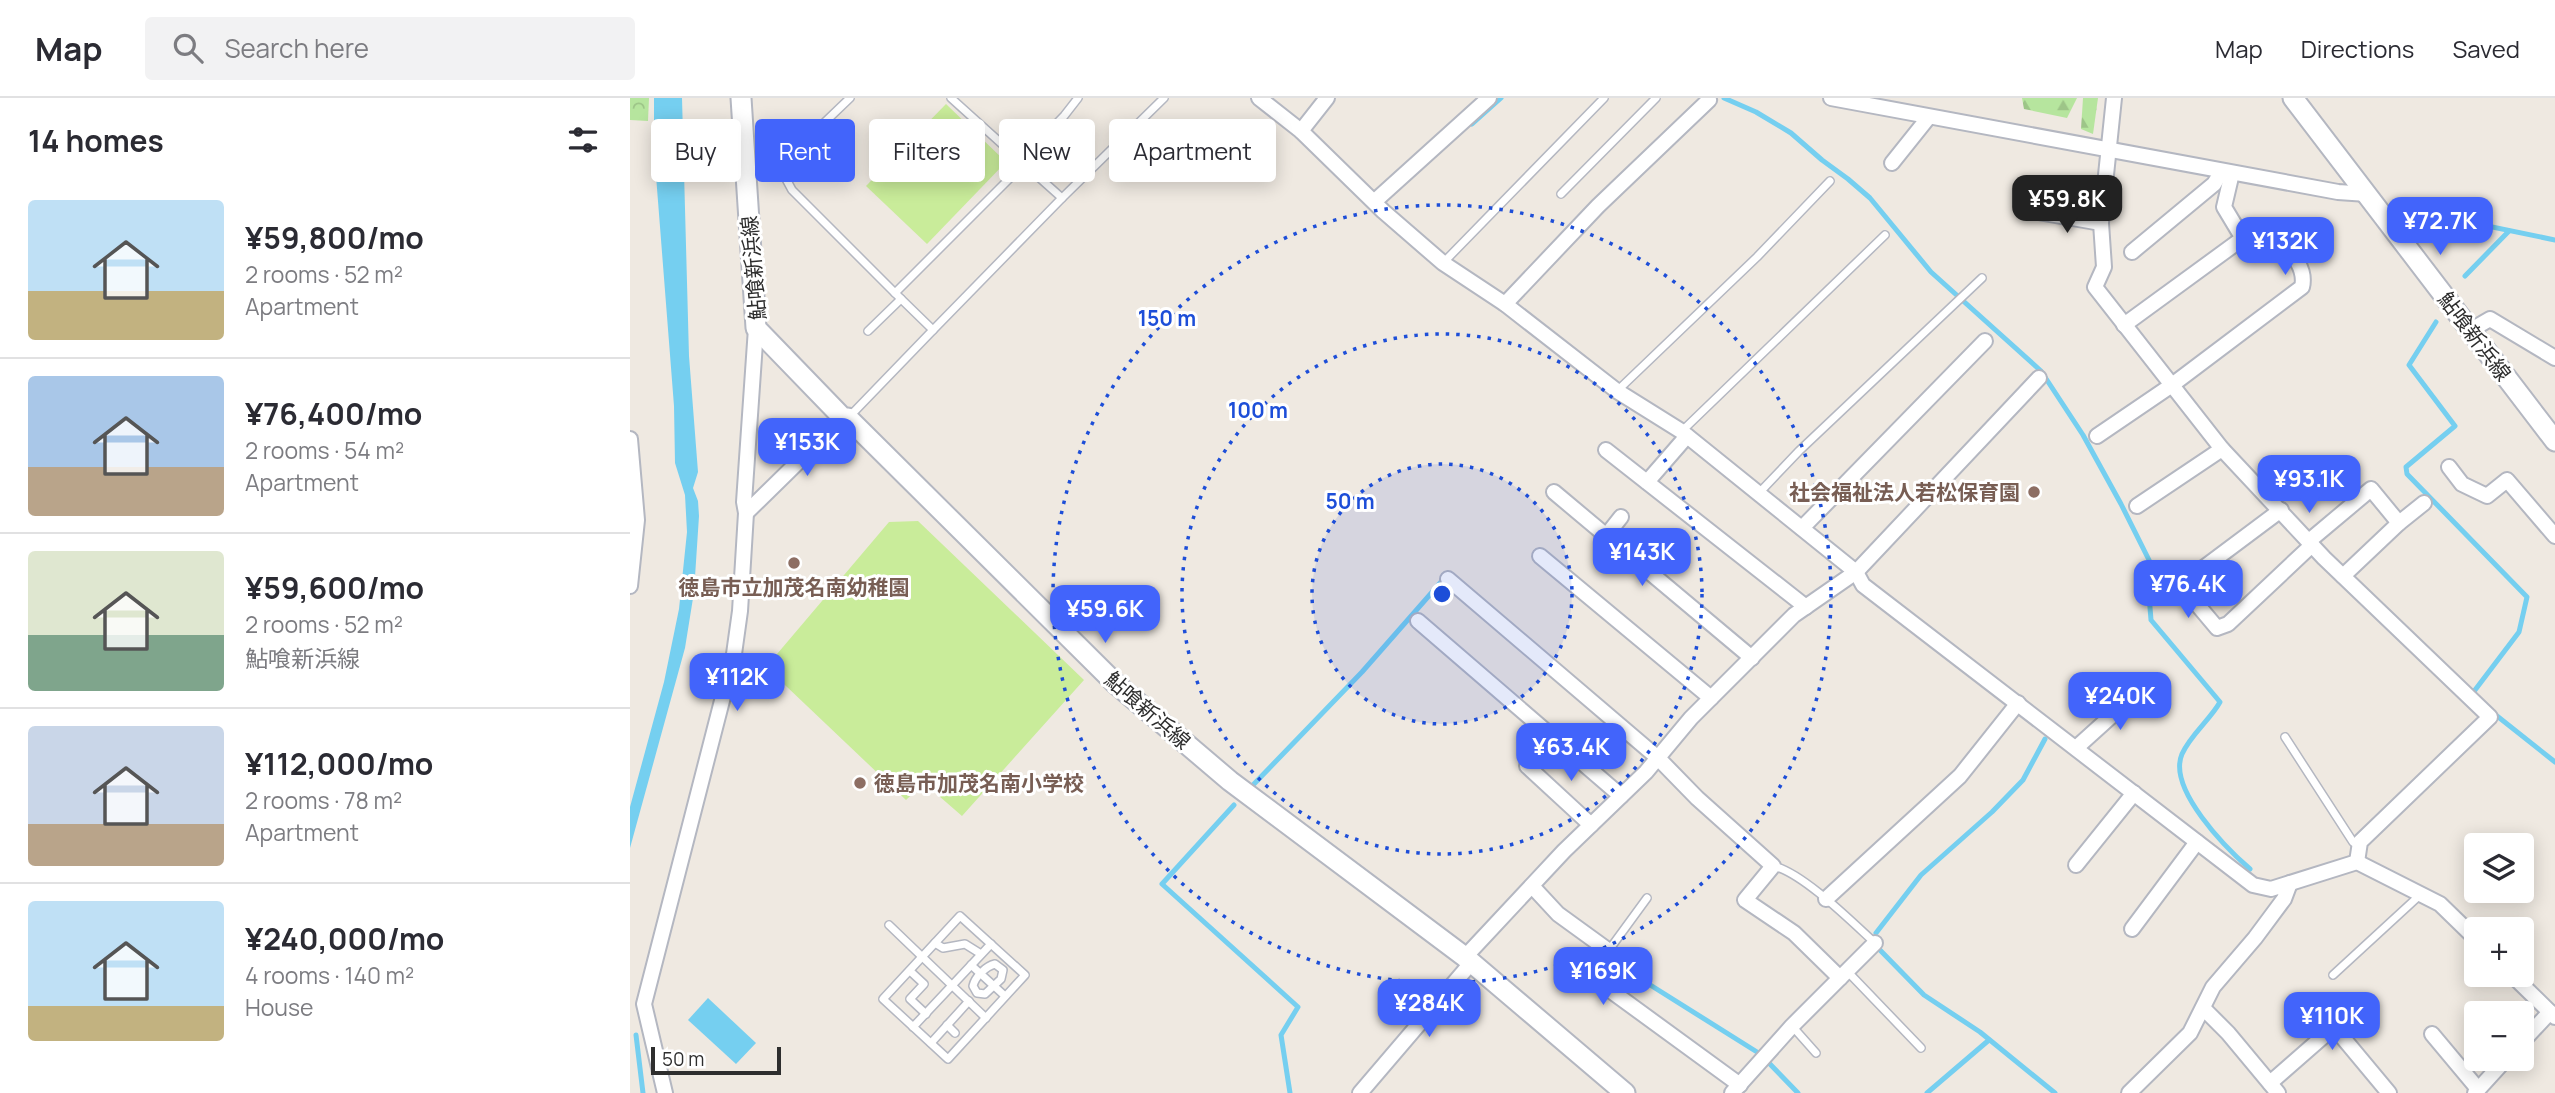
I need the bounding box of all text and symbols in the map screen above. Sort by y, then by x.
search box [145,17,635,80]
text: Map [35,26,103,71]
icon: search [169,29,207,67]
text: Search here [225,30,369,66]
text: Map [2215,32,2263,65]
text: Directions [2301,32,2414,65]
text: Saved [2452,32,2520,65]
chip: Buy [651,119,741,182]
chip: Rent [755,119,855,182]
chip: Filters [869,119,985,182]
chip: New [999,119,1095,182]
chip: Apartment [1109,119,1276,182]
text: 14 homes [28,120,164,161]
icon: filters [564,121,602,159]
pin: ¥59.8K [2010,176,2124,235]
text: ¥59.8K [2028,182,2106,214]
pin: ¥72.7K [2383,198,2497,257]
text: ¥72.7K [2403,204,2477,236]
street label: 鮎喰新浜線 [734,214,772,322]
text: ¥59,800/mo [245,217,424,258]
pin: ¥132K [2236,218,2334,277]
text: ¥132K [2252,224,2318,256]
icon: home [84,228,168,312]
text: 2 rooms · 52 m² [245,258,403,290]
street label: 鮎喰新浜線 [2432,286,2518,386]
text: Apartment [245,290,359,322]
text: 150 m [1138,304,1196,332]
text: ¥76,400/mo [245,393,422,434]
text: 100 m [1228,396,1288,424]
icon: home [84,404,168,488]
pin: ¥153K [758,418,856,478]
text: ¥153K [774,425,840,457]
text: 2 rooms · 54 m² [245,434,404,466]
pin: ¥93.1K [2252,456,2366,515]
text: ¥93.1K [2274,462,2344,494]
text: Apartment [245,466,359,498]
place label: 社会福祉法人若松保育園 [1789,478,2020,506]
marker: 社会福祉法人若松保育園 [2026,484,2042,500]
text: 50 m [1325,487,1375,515]
pin: ¥143K [1593,528,1691,588]
text: ¥143K [1609,535,1675,567]
marker: 徳島市立加茂名南幼稚園 [786,555,802,571]
pin: ¥76.4K [2131,560,2245,620]
text: ¥59,600/mo [245,567,424,608]
text: ¥76.4K [2150,567,2226,599]
place label: 徳島市立加茂名南幼稚園 [679,573,910,601]
icon: home [84,579,168,663]
centre of rings [1430,582,1454,606]
pin: ¥59.6K [1048,586,1162,645]
text: ¥59.6K [1066,592,1144,624]
text: 2 rooms · 52 m² [245,608,403,640]
text: 鮎喰新浜線 [245,642,360,674]
pin: ¥112K [688,654,786,713]
text: ¥112K [706,660,768,692]
street label: 鮎喰新浜線 [1099,665,1197,755]
pin: ¥240K [2071,672,2169,732]
text: ¥240K [2084,679,2156,711]
pin: ¥63.4K [1514,724,1628,783]
text: ¥63.4K [1532,730,1610,762]
text: ¥112,000/mo [245,743,433,784]
icon: home [84,754,168,838]
place label: 徳島市加茂名南小学校 [874,769,1084,797]
marker: 徳島市加茂名南小学校 [852,775,868,791]
text: 2 rooms · 78 m² [245,784,402,816]
text: Apartment [245,816,359,848]
map controls [2464,833,2534,1071]
button: layers [2464,833,2534,903]
button: + [2464,917,2534,987]
text: ¥240,000/mo [245,918,444,959]
icon: home [84,929,168,1013]
pin: ¥169K [1554,948,1652,1007]
text: ¥169K [1569,954,1637,986]
text: 4 rooms · 140 m² [245,959,414,991]
pin: ¥284K [1380,979,1478,1039]
text: ¥284K [1394,986,1464,1018]
text: House [245,991,314,1023]
pin: ¥110K [2283,992,2381,1052]
text: ¥110K [2300,999,2364,1031]
button: − [2464,1001,2534,1071]
scale bar [651,1044,780,1076]
text: 50 m [662,1046,704,1072]

